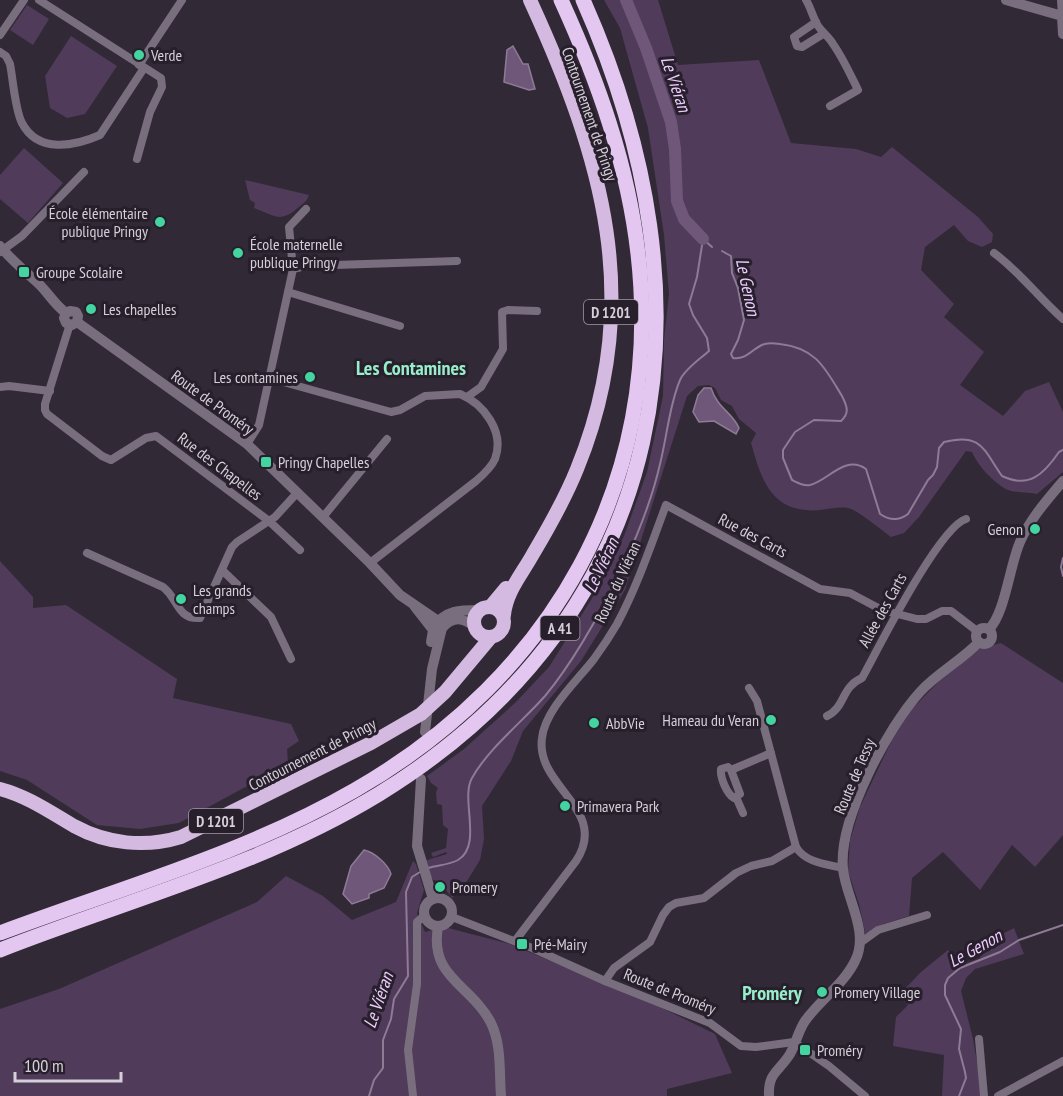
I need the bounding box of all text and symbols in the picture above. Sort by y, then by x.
street label: Contournement de Pringy [558,44,622,184]
place label: Verde [150,45,182,65]
marker: Verde [132,48,146,62]
water label: Le Viéran [656,53,697,116]
place label: École élémentaire publique Pringy [49,203,148,241]
marker: École élémentaire publique Pringy [153,215,167,229]
place label: École maternelle publique Pringy [250,234,343,272]
marker: École maternelle publique Pringy [231,246,245,260]
water label: Le Genon [731,256,765,319]
place label: Groupe Scolaire [36,262,123,282]
marker: Groupe Scolaire [17,265,31,279]
place label: Les chapelles [103,299,177,319]
road number: D 1201 [584,300,638,324]
marker: Les chapelles [84,302,98,316]
district label: Les Contamines [356,355,466,381]
street label: Route de Proméry [168,365,258,439]
place label: Les contamines [214,367,298,387]
marker: Les contamines [303,370,317,384]
street label: Rue des Chapelles [174,428,266,504]
place label: Pringy Chapelles [278,452,369,472]
marker: Pringy Chapelles [259,455,273,469]
street label: Rue des Carts [715,509,791,561]
place label: Genon [988,519,1023,539]
marker: Genon [1028,522,1042,536]
water label: Le Viéran [578,533,624,596]
street label: Route du Viéran [589,538,645,626]
street label: Allée des Carts [853,569,911,651]
place label: Les grands champs [193,580,251,618]
marker: Les grands champs [174,592,188,606]
road number: A 41 [540,616,580,640]
place label: Hameau du Veran [662,710,759,730]
street label: Contournement de Pringy [245,713,379,795]
place label: AbbVie [606,713,645,733]
marker: Hameau du Veran [764,713,778,727]
marker: AbbVie [587,716,601,730]
street label: Route de Tessy [829,735,879,817]
place label: Primavera Park [577,796,660,816]
marker: Primavera Park [558,799,572,813]
road number: D 1201 [189,809,243,833]
place label: Promery [452,877,498,897]
marker: Promery [433,880,447,894]
water label: Le Genon [944,923,1007,972]
place label: Pré-Mairy [534,934,587,954]
marker: Pré-Mairy [515,937,529,951]
street label: Route de Proméry [621,963,719,1019]
water label: Le Viéran [358,968,399,1031]
district label: Proméry [742,980,803,1006]
place label: Promery Village [834,982,920,1002]
marker: Promery Village [815,985,829,999]
place label: Proméry [817,1040,863,1060]
marker: Proméry [798,1043,812,1057]
scale bar [15,1045,122,1083]
text: 100 m [24,1054,64,1077]

